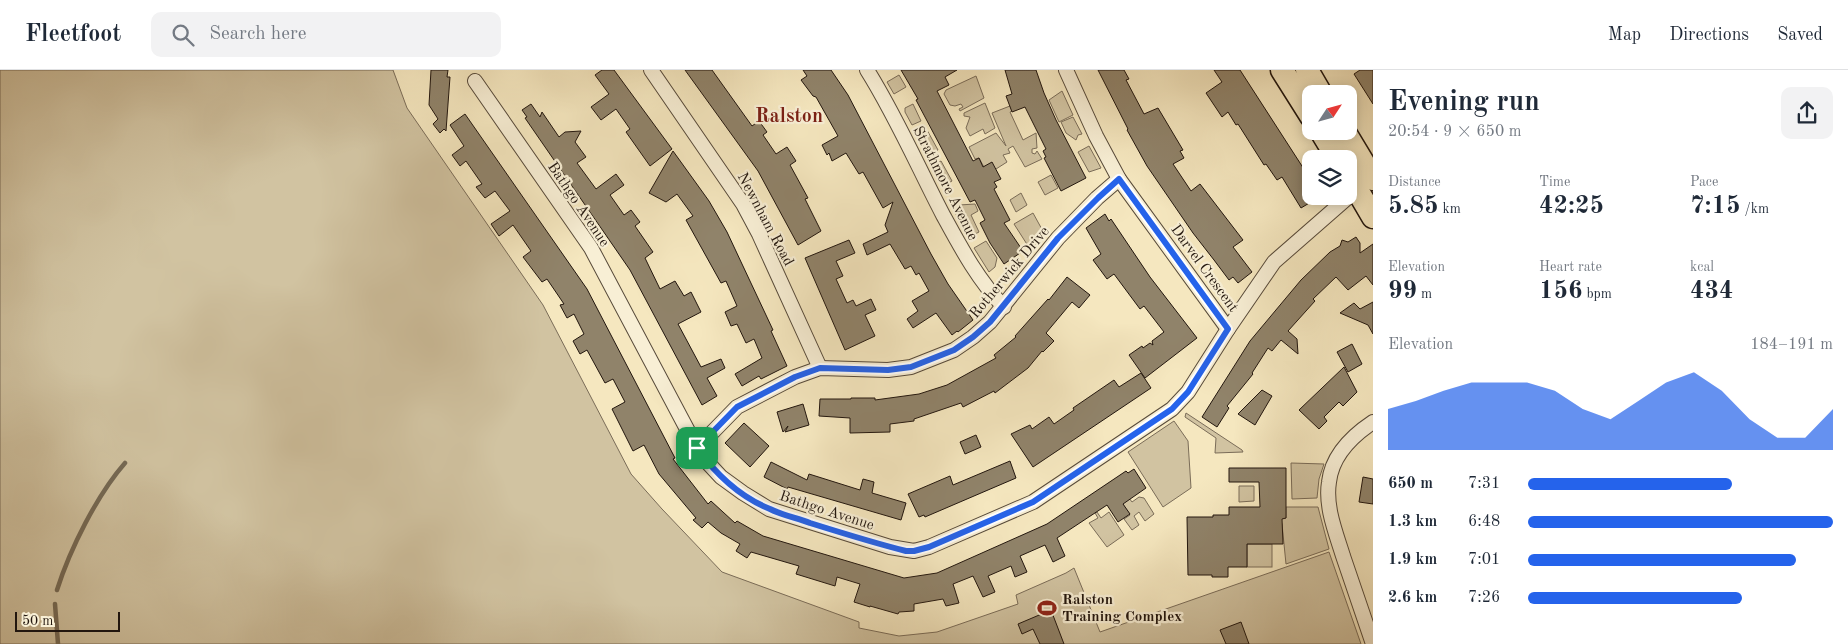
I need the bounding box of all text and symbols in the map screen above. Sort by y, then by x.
search box [151,12,501,57]
icon: search [169,21,197,49]
text: Fleetfoot [25,23,121,47]
text: Search here [209,25,306,44]
text: Map [1608,26,1641,44]
text: Directions [1669,26,1749,44]
text: Saved [1777,26,1823,44]
north arrow [1302,85,1358,140]
map controls [1302,85,1357,205]
button: share [1781,87,1833,139]
text: Evening run [1388,89,1540,117]
district label: Ralston [755,107,823,127]
street label: Strathmore Avenue [909,124,980,243]
text: 20:54 · 9 × 650 m [1388,124,1521,140]
button: layers [1302,150,1357,205]
street label: Bathgo Avenue [544,160,612,250]
street label: Newnham Road [734,171,796,269]
text: Distance [1388,175,1441,189]
text: Time [1539,175,1570,189]
text: Pace [1690,175,1718,189]
text: 5.85 [1388,194,1439,219]
text: 42:25 [1539,194,1604,219]
text: 7:15 [1690,194,1741,219]
text: km [1439,202,1461,216]
text: /km [1741,202,1769,216]
street label: Darvel Crescent [1167,222,1240,315]
street label: Rotherwick Drive [967,224,1053,322]
text: Elevation [1388,260,1445,274]
text: Heart rate [1539,260,1602,274]
text: kcal [1690,260,1714,274]
text: 99 [1388,279,1417,304]
text: 156 [1539,279,1583,304]
text: 434 [1690,279,1734,304]
text: m [1417,287,1432,301]
text: bpm [1583,287,1612,301]
text: Elevation [1388,337,1453,353]
text: 184–191 m [1750,337,1833,353]
pin [676,427,718,469]
icon: arrive [683,434,711,462]
text: 650 m [1388,476,1433,492]
text: 7:31 [1468,476,1500,492]
street label: Bathgo Avenue [777,489,876,534]
text: 1.3 km [1388,514,1437,530]
text: 6:48 [1468,514,1500,530]
text: 1.9 km [1388,552,1437,568]
text: 7:01 [1468,552,1500,568]
text: 2.6 km [1388,590,1437,606]
text: 7:26 [1468,590,1500,606]
place label: Ralston Training Complex [1062,593,1182,625]
sports icon: Ralston Training Complex [1036,597,1058,619]
scale bar [15,609,120,632]
text: 50 m [22,614,53,628]

